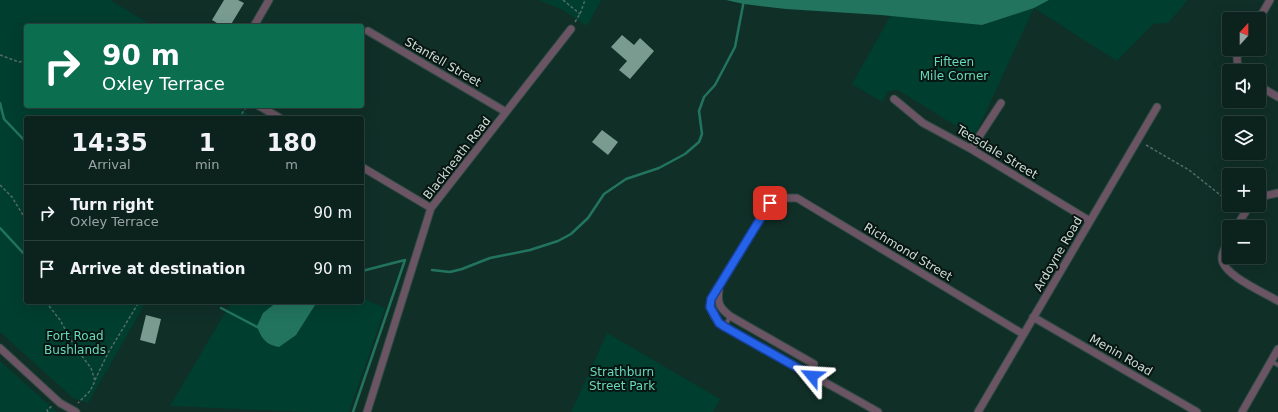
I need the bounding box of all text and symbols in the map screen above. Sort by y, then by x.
north arrow [1222,12,1266,56]
map controls [1222,12,1266,264]
street label: Stanfell Street [402,34,484,90]
text: 90 m [102,39,180,72]
icon: right [36,40,88,92]
park label: Fifteen Mile Corner [920,55,988,83]
button: sound [1222,64,1266,108]
text: Oxley Terrace [102,73,225,94]
street label: Blackheath Road [420,114,494,202]
button: layers [1222,116,1266,160]
street label: Teesdale Street [953,122,1040,182]
text: 14:35 [71,129,148,157]
text: 1 [199,129,215,157]
text: 180 [267,129,317,157]
text: Arrival [88,157,131,172]
text: min [195,157,219,172]
text: m [285,157,298,172]
button: + [1222,168,1266,212]
pin [753,186,787,220]
icon: arrive [759,192,781,214]
text: Turn right [70,196,154,214]
icon: right [36,202,58,224]
text: 90 m [314,204,352,222]
text: Oxley Terrace [70,214,159,229]
street label: Ardoyne Road [1031,214,1085,294]
street label: Richmond Street [861,220,955,284]
button: − [1222,220,1266,264]
icon: arrive [36,258,58,280]
text: Arrive at destination [70,260,245,278]
text: 90 m [314,260,352,278]
park label: Fort Road Bushlands [44,329,106,357]
street label: Menin Road [1087,331,1155,379]
position arrow [791,355,833,397]
park label: Strathburn Street Park [589,365,655,393]

